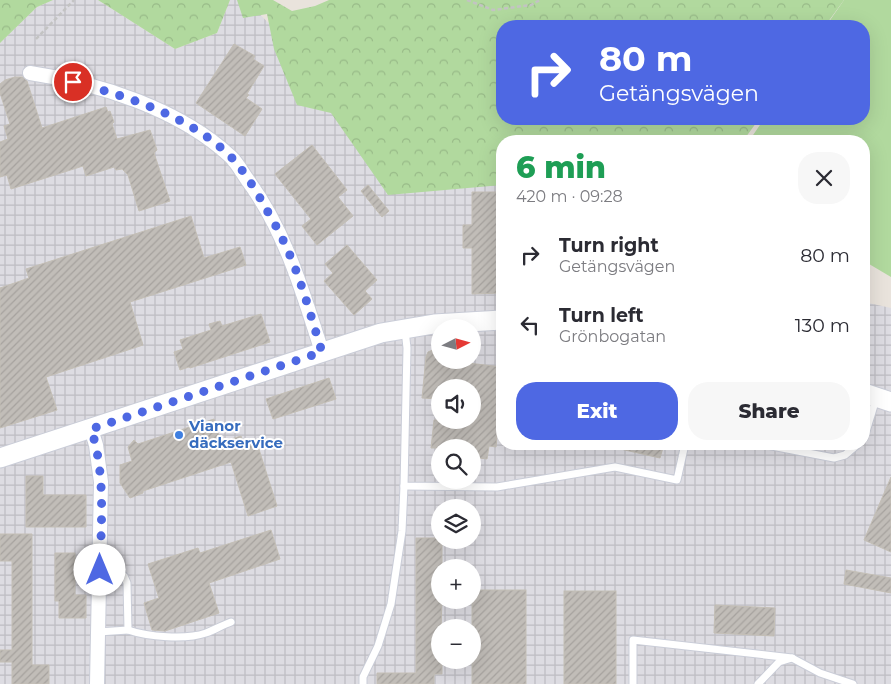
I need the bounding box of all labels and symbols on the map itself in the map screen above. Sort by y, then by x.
pin [52,61,94,103]
north arrow [431,319,481,369]
place label: Vianor däckservice [188,416,283,452]
marker: Vianor däckservice [173,429,185,441]
position arrow [73,543,125,595]

